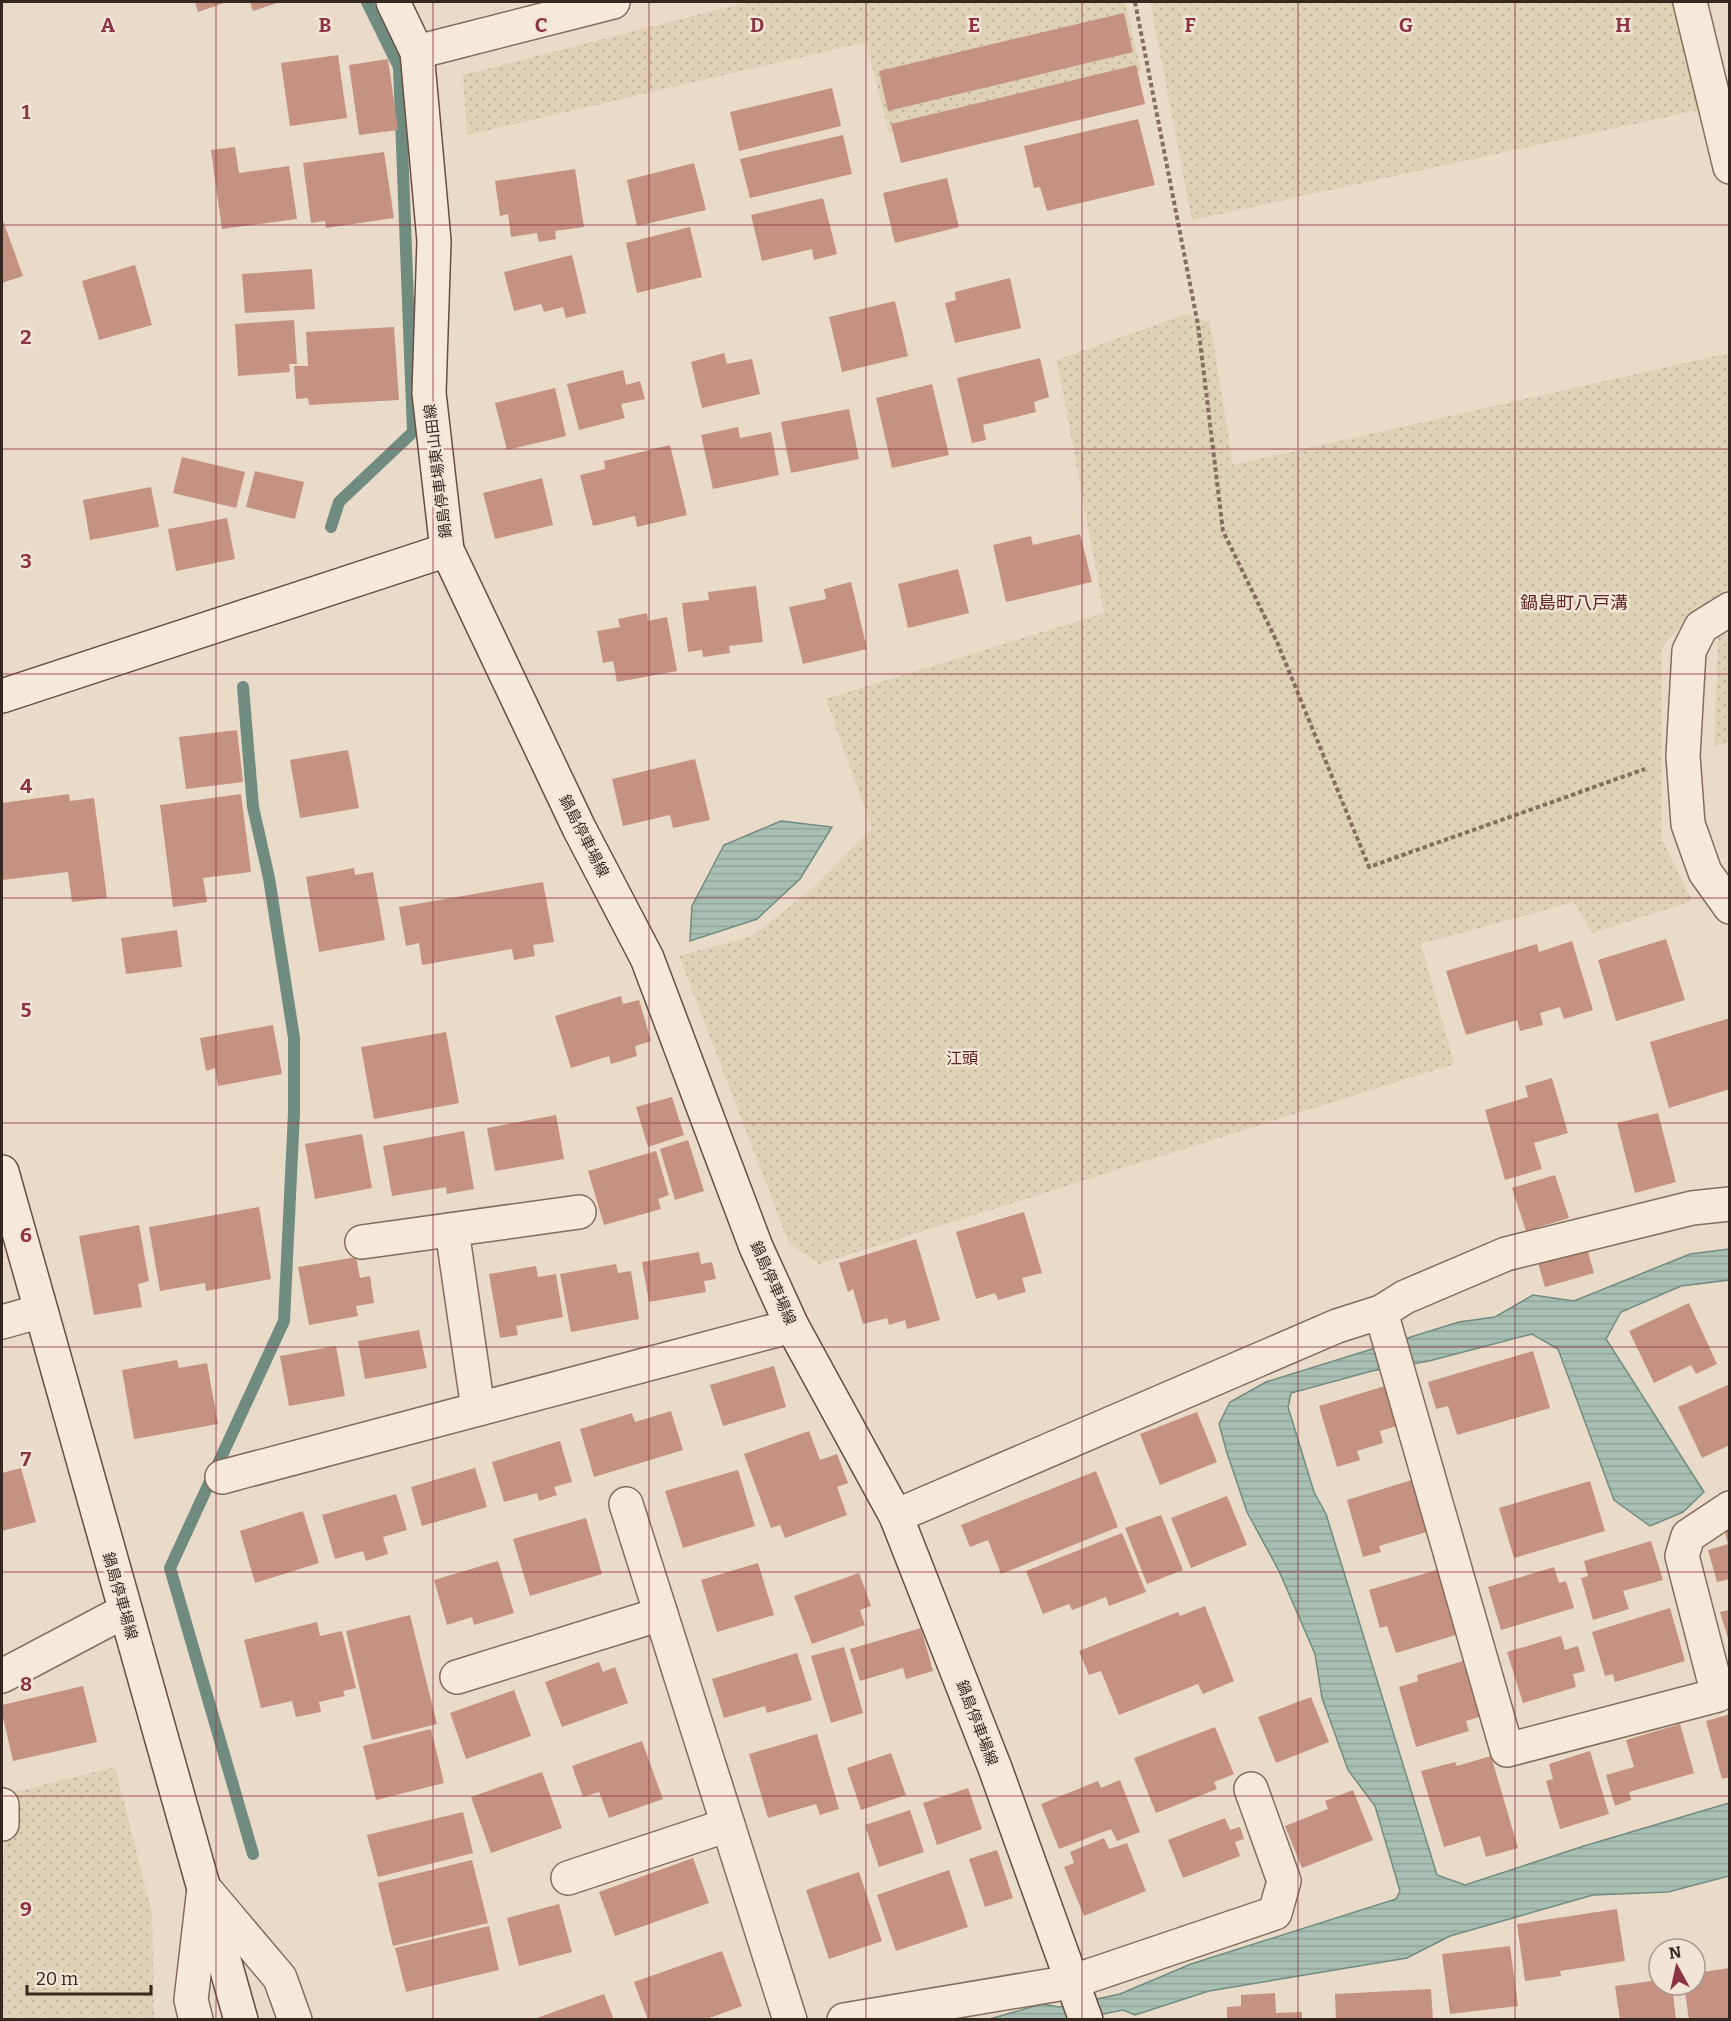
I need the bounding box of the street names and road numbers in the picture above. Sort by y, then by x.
street label: 鍋島停車場東山田線 [421,403,455,539]
street label: 鍋島停車場線 [556,792,612,880]
street label: 鍋島停車場線 [746,1238,800,1328]
street label: 鍋島停車場線 [99,1550,141,1642]
street label: 鍋島停車場線 [952,1678,1002,1768]

